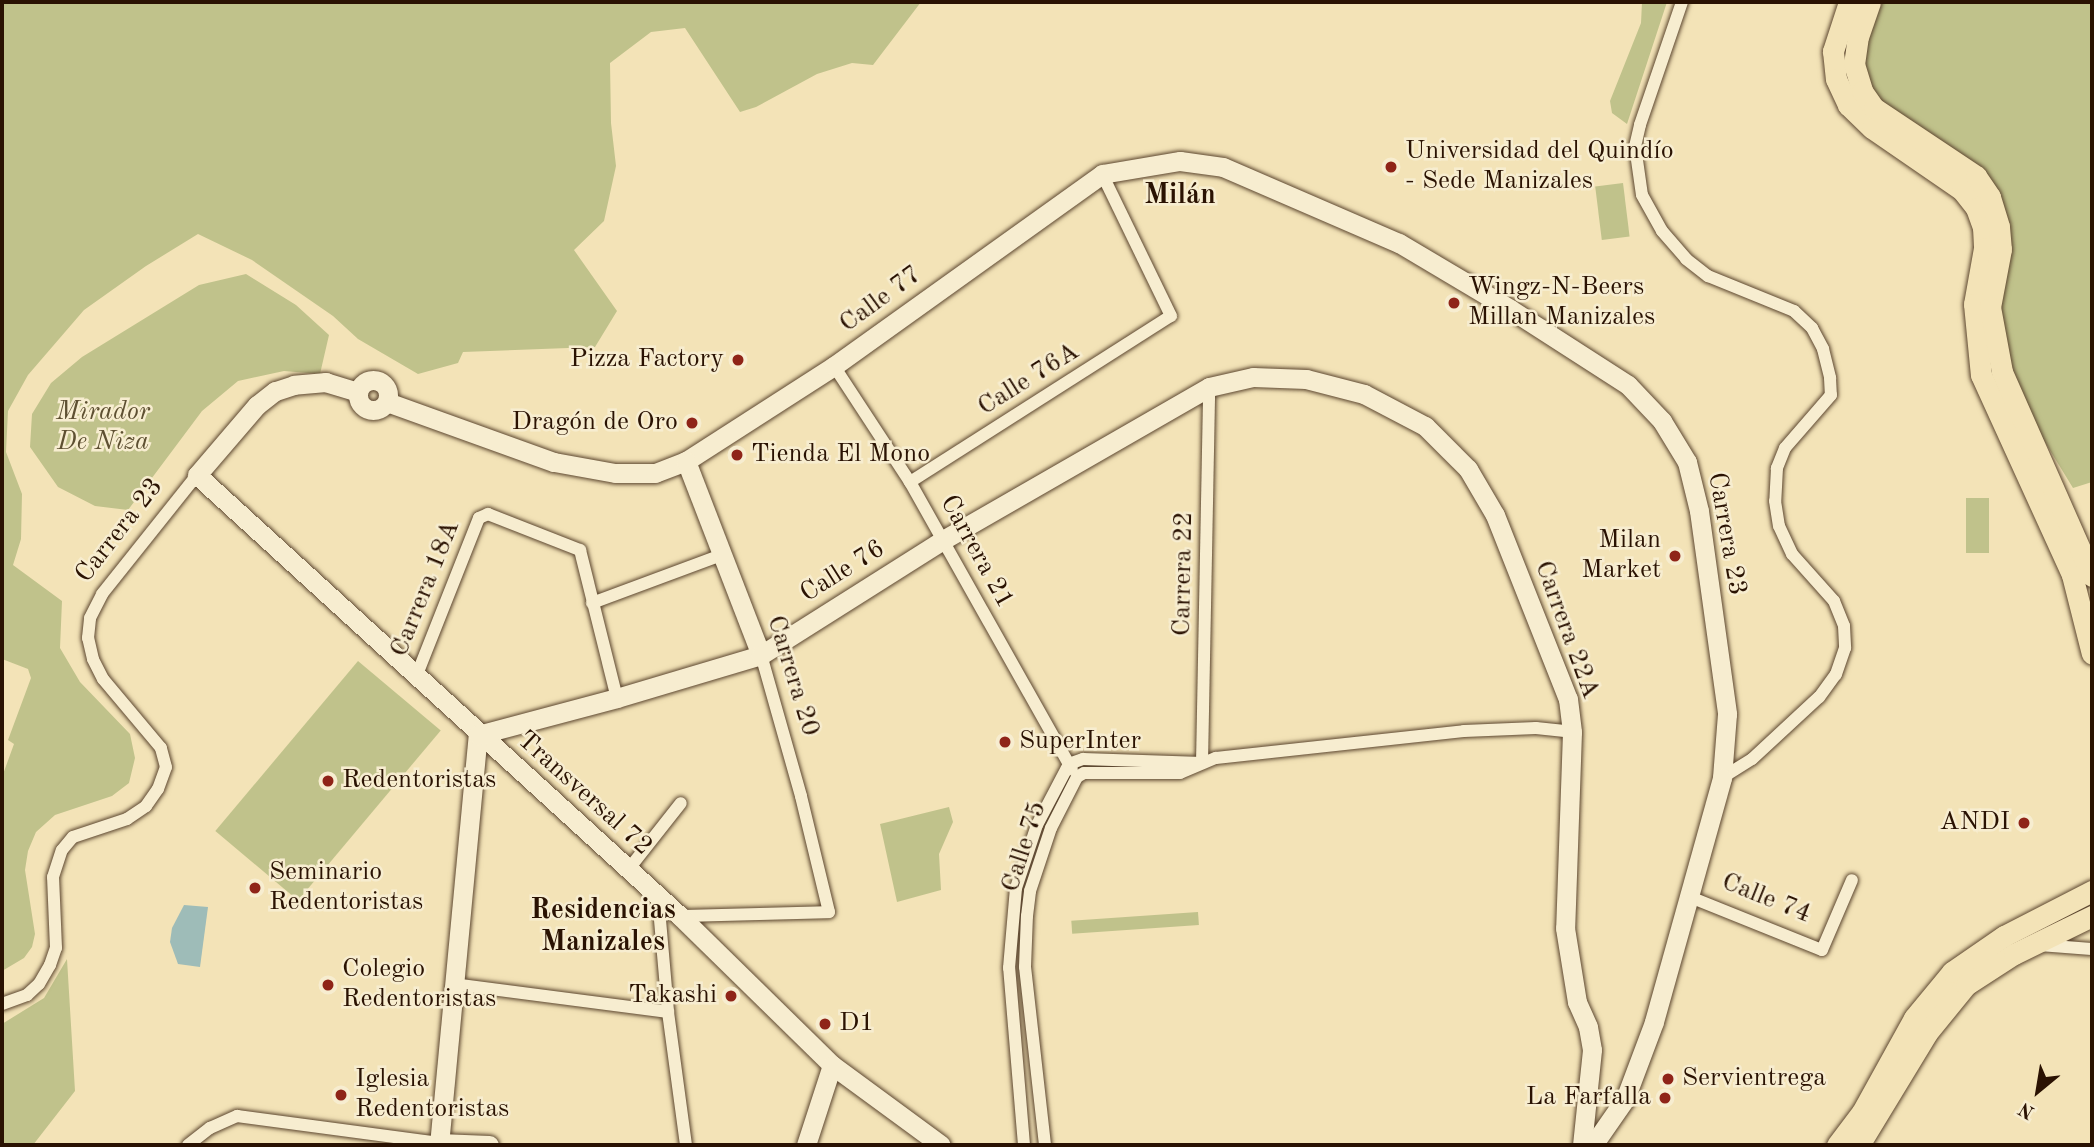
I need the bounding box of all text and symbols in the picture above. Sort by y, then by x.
place label: Universidad del Quindío - Sede Manizales [1405,136,1674,198]
marker: Universidad del Quindío - Sede Manizales [1383,159,1399,175]
district label: Milán [1144,179,1216,213]
street label: Calle 77 [834,260,928,340]
place label: Wingz-N-Beers Millan Manizales [1468,272,1655,334]
marker: Wingz-N-Beers Millan Manizales [1446,295,1462,311]
street label: Calle 76A [973,337,1085,423]
place label: Pizza Factory [570,344,724,376]
marker: Pizza Factory [730,352,746,368]
park label: Mirador De Niza [56,397,150,458]
place label: Dragón de Oro [511,407,678,439]
marker: Dragón de Oro [684,415,700,431]
place label: Tienda El Mono [751,439,930,471]
marker: Tienda El Mono [729,447,745,463]
street label: Carrera 23 [1700,470,1752,598]
street label: Carrera 23 [69,472,171,590]
street label: Carrera 21 [932,490,1020,614]
street label: Carrera 22 [1167,511,1201,637]
street label: Carrera 18A [384,516,468,662]
place label: Milan Market [1581,525,1661,586]
street label: Calle 76 [795,534,891,610]
marker: Milan Market [1667,548,1683,564]
street label: Carrera 22A [1527,557,1605,703]
street label: Carrera 20 [759,612,825,740]
street label: Transversal 72 [510,725,658,863]
place label: SuperInter [1019,726,1141,758]
marker: SuperInter [997,734,1013,750]
place label: Redentoristas [342,765,496,797]
marker: Redentoristas [320,773,336,789]
street label: Calle 75 [996,798,1054,896]
place label: ANDI [1940,807,2010,839]
marker: ANDI [2016,815,2032,831]
place label: Seminario Redentoristas [269,857,423,918]
street label: Calle 74 [1717,867,1815,931]
marker: Seminario Redentoristas [247,880,263,896]
district label: Residencias Manizales [530,894,676,960]
place label: Colegio Redentoristas [342,954,496,1016]
marker: Colegio Redentoristas [320,977,336,993]
place label: Takashi [628,980,717,1012]
marker: Takashi [723,988,739,1004]
place label: D1 [839,1008,874,1040]
marker: D1 [817,1016,833,1032]
north arrow [2003,1056,2073,1126]
place label: Servientrega [1682,1063,1826,1095]
place label: Iglesia Redentoristas [355,1064,509,1126]
marker: Servientrega [1660,1071,1676,1087]
place label: La Farfalla [1526,1082,1651,1114]
marker: Iglesia Redentoristas [333,1087,349,1103]
marker: La Farfalla [1657,1090,1673,1106]
text: N [2016,1098,2038,1121]

